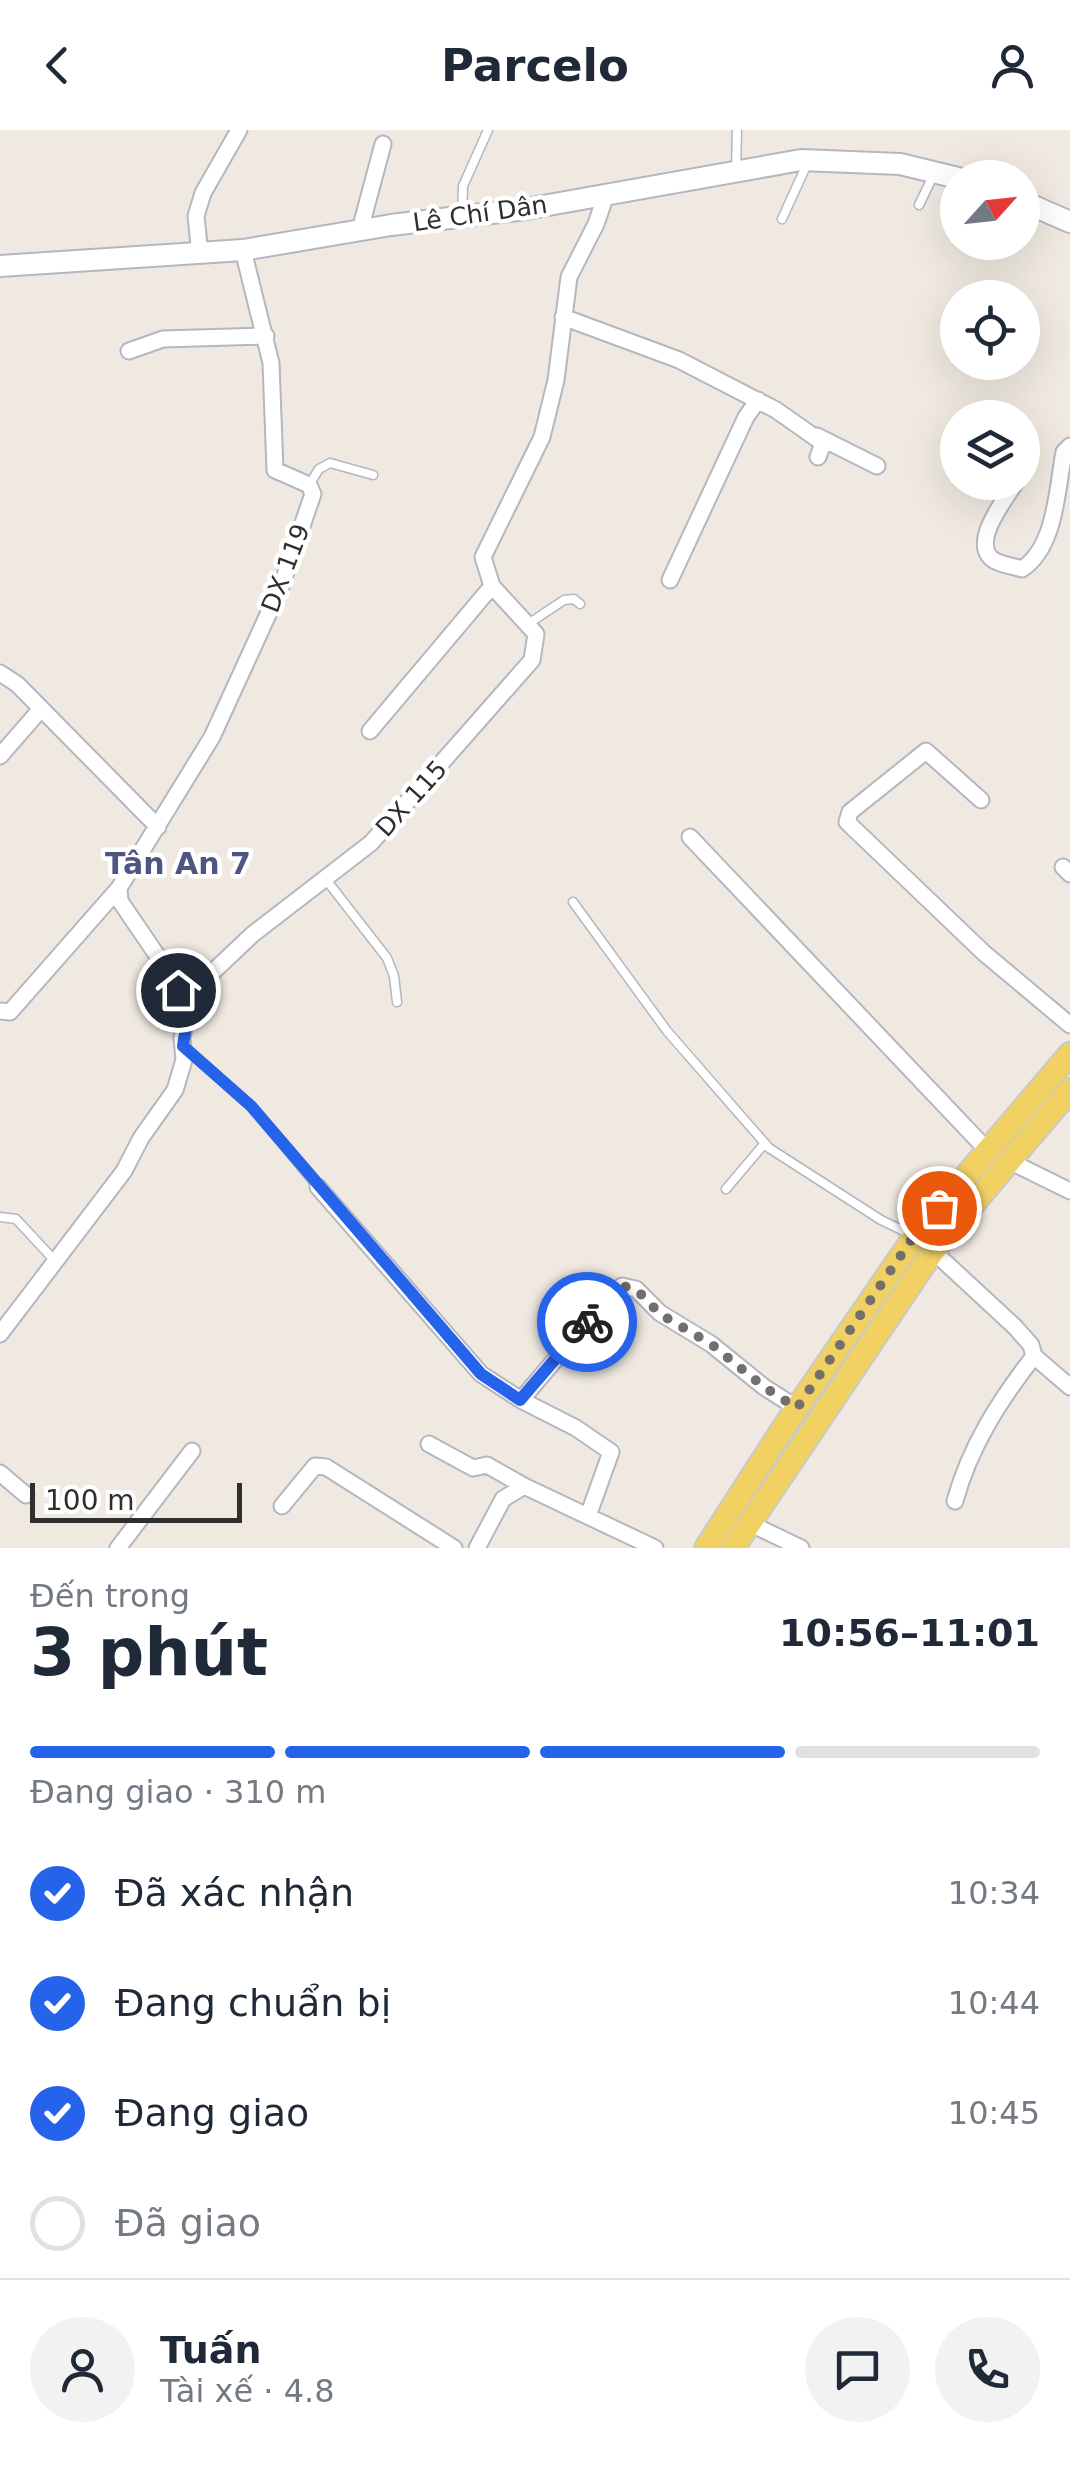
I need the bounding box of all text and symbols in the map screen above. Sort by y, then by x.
icon: back [30,38,85,93]
icon: person [985,38,1040,93]
text: Parcelo [441,39,629,92]
north arrow [940,160,1040,260]
map controls [940,160,1040,500]
street label: Lê Chí Dân [411,190,549,237]
button: locate [940,280,1040,380]
button: layers [940,400,1040,500]
street label: DX 119 [255,520,315,616]
street label: DX 115 [370,754,453,842]
district label: Tân An 7 [105,846,251,881]
pin [136,948,221,1033]
icon: home [151,963,206,1018]
pin [897,1166,982,1251]
icon: bag [912,1181,967,1236]
courier [537,1272,637,1372]
icon: bike [560,1295,615,1350]
scale bar [30,1478,242,1522]
text: 100 m [45,1484,135,1517]
text: Đến trong [30,1577,190,1615]
text: 10:56–11:01 [779,1611,1040,1655]
text: 3 phút [30,1615,268,1690]
text: Đang giao · 310 m [30,1773,327,1811]
icon: check [30,1866,85,1921]
text: Đã xác nhận [115,1871,354,1915]
text: 10:34 [948,1874,1040,1912]
icon: check [30,1976,85,2031]
text: Đang chuẩn bị [115,1981,391,2025]
text: 10:44 [948,1984,1040,2022]
icon: check [30,2086,85,2141]
text: Đang giao [115,2091,309,2135]
text: 10:45 [948,2094,1040,2132]
text: Đã giao [115,2201,261,2245]
button: person [30,2317,135,2422]
button: chat [805,2317,910,2422]
button: phone [935,2317,1040,2422]
text: Tuấn [160,2328,262,2372]
text: Tài xế · 4.8 [160,2372,335,2410]

